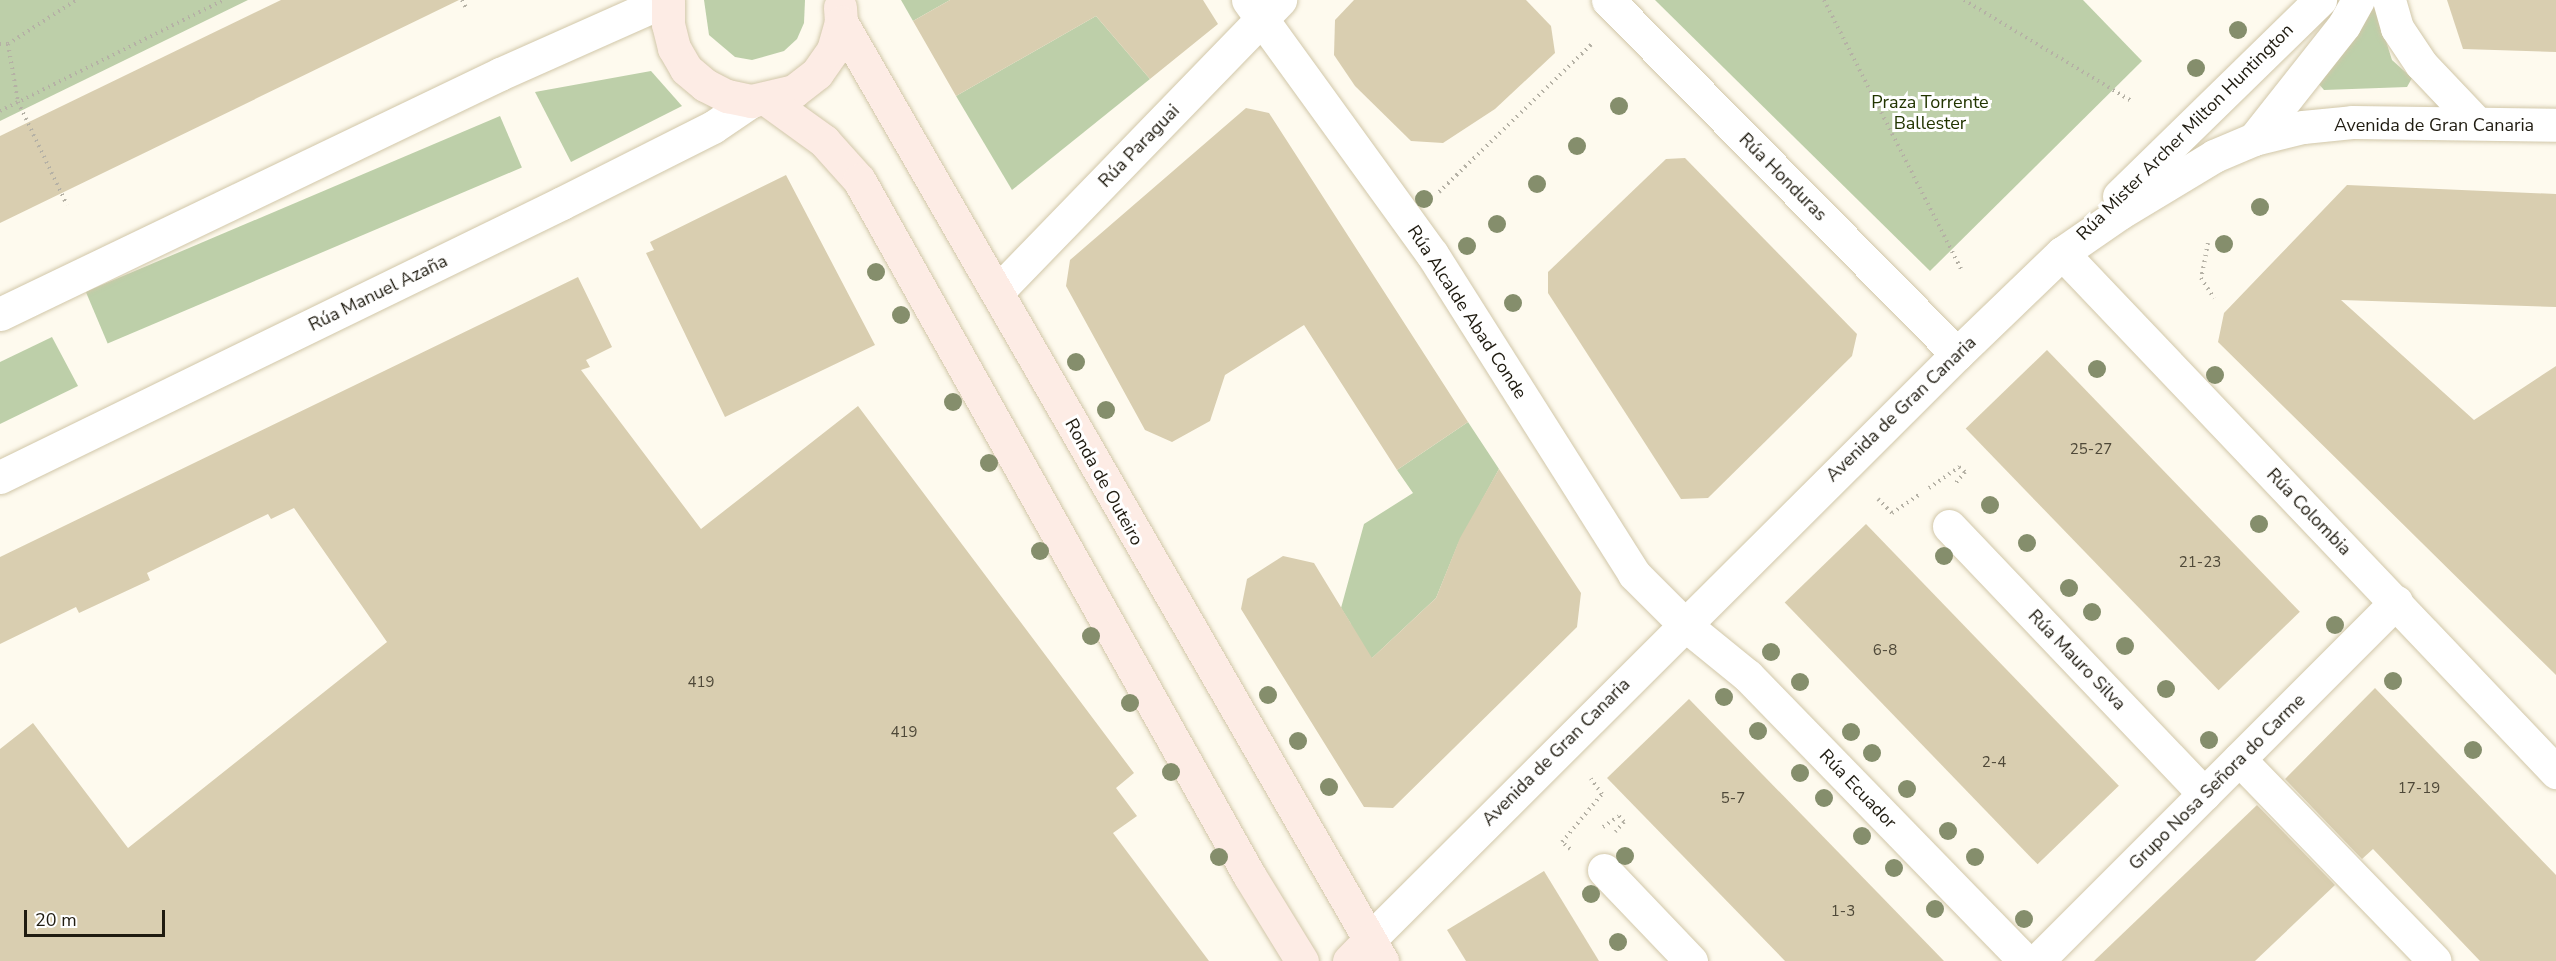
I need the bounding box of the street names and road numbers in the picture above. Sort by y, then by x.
street label: Rúa Mister Archer Milton Huntington [2072,19,2298,245]
street label: Rúa Paraguai [1094,100,1184,192]
street label: Avenida de Gran Canaria [2334,114,2534,136]
street label: Rúa Honduras [1735,129,1831,225]
street label: Rúa Alcalde Abad Conde [1403,221,1531,403]
street label: Rúa Manuel Azaña [305,250,451,336]
street label: Avenida de Gran Canaria [1821,332,1981,486]
street label: Ronda de Outeiro [1060,415,1148,549]
street label: Rúa Colombia [2262,464,2356,560]
street label: Rúa Mauro Silva [2024,605,2130,715]
street label: Avenida de Gran Canaria [1478,674,1634,830]
street label: Grupo Nosa Señora do Carme [2124,689,2310,875]
street label: Rúa Ecuador [1815,745,1901,833]

